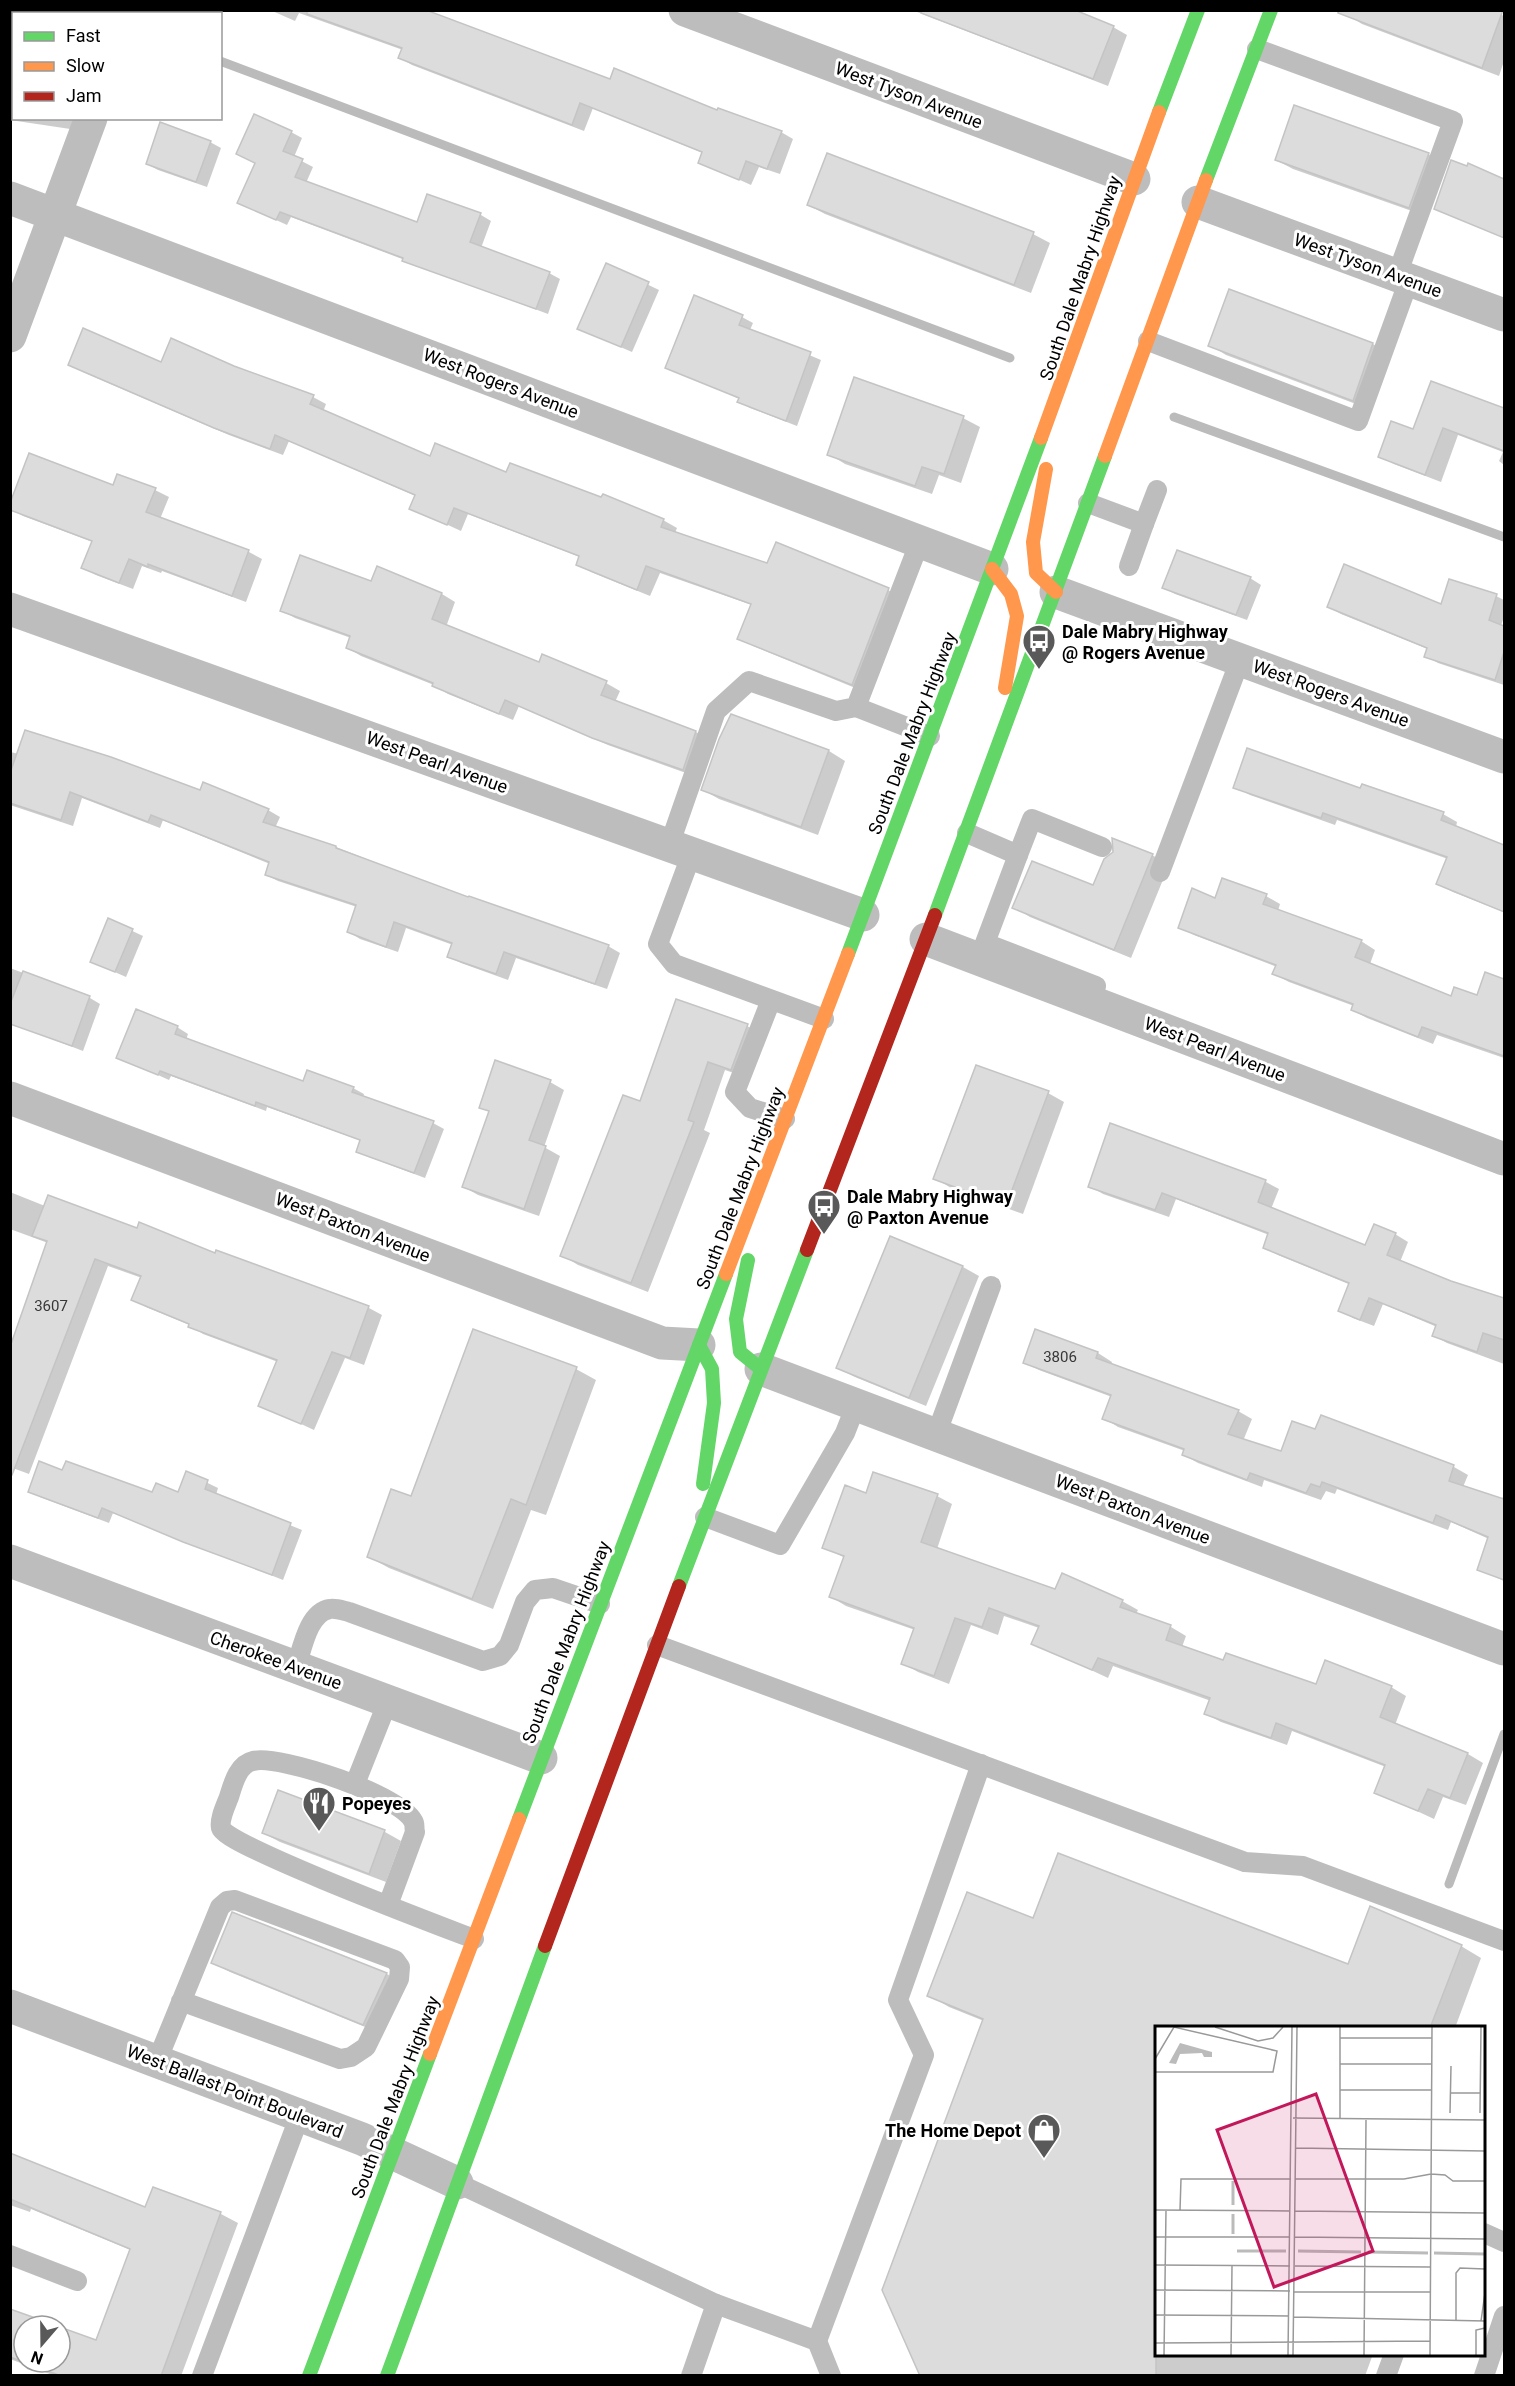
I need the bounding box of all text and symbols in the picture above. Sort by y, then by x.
legend [12,12,222,120]
text: Fast [66,25,101,46]
text: Slow [66,55,105,76]
street label: West Tyson Avenue [832,57,986,133]
text: Jam [66,85,102,106]
street label: South Dale Mabry Highway [1035,173,1125,383]
street label: West Tyson Avenue [1291,228,1445,302]
street label: West Rogers Avenue [420,344,582,422]
place label: Dale Mabry Highway @ Rogers Avenue [1062,621,1229,663]
bus stop icon: Dale Mabry Highway @ Rogers Avenue [1021,623,1057,670]
street label: South Dale Mabry Highway [864,628,960,837]
street label: West Rogers Avenue [1250,655,1412,731]
street label: West Pearl Avenue [363,727,511,797]
street label: West Pearl Avenue [1142,1012,1288,1086]
street label: South Dale Mabry Highway [692,1083,788,1292]
place label: Dale Mabry Highway @ Paxton Avenue [847,1186,1014,1228]
street label: West Paxton Avenue [273,1188,433,1266]
bus stop icon: Dale Mabry Highway @ Paxton Avenue [806,1188,842,1235]
house number: 3607 [34,1297,68,1315]
house number: 3806 [1043,1348,1077,1366]
street label: West Paxton Avenue [1053,1470,1213,1548]
street label: South Dale Mabry Highway [518,1537,614,1746]
street label: Cherokee Avenue [207,1626,345,1694]
restaurant icon: Popeyes [301,1785,337,1832]
place label: Popeyes [342,1793,411,1814]
street label: South Dale Mabry Highway [347,1992,443,2201]
inset map [1155,2026,1485,2356]
street label: West Ballast Point Boulevard [124,2040,346,2142]
shop icon: The Home Depot [1026,2112,1062,2159]
place label: The Home Depot [885,2120,1021,2141]
north arrow [12,2314,72,2374]
text: N [28,2347,46,2368]

